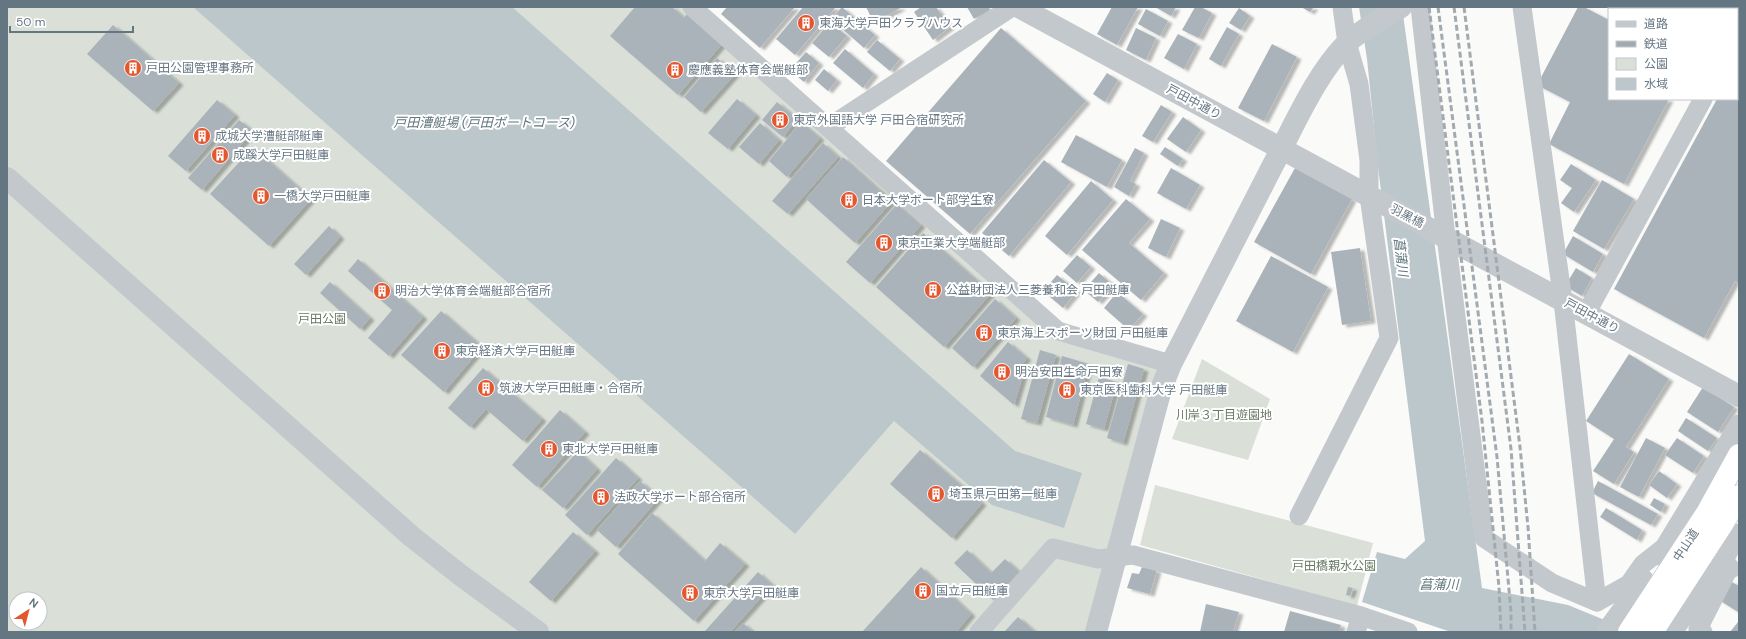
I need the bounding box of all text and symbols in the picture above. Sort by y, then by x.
scale bar [10,8,133,34]
legend [1608,8,1738,100]
building icon: 東海大学戸田クラブハウス [796,13,816,33]
text: 50 m [16,14,45,30]
place label: 東海大学戸田クラブハウス [819,15,963,31]
text: 道路 [1644,16,1668,32]
text: 鉄道 [1644,36,1668,52]
text: 公園 [1644,56,1668,72]
building icon: 戸田公園管理事務所 [123,58,143,78]
place label: 戸田公園管理事務所 [146,60,254,76]
building icon: 慶應義塾体育会端艇部 [665,60,685,80]
place label: 慶應義塾体育会端艇部 [688,62,808,78]
text: 水域 [1644,76,1668,92]
street label: 戸田中通り [1164,81,1224,123]
building icon: 東京外国語大学 戸田合宿研究所 [770,110,790,130]
place label: 東京外国語大学 戸田合宿研究所 [793,112,964,128]
water label: 戸田漕艇場 (戸田ボートコース) [393,114,575,131]
building icon: 成城大学漕艇部艇庫 [192,126,212,146]
place label: 成城大学漕艇部艇庫 [215,128,323,144]
building icon: 成蹊大学戸田艇庫 [210,145,230,165]
place label: 成蹊大学戸田艇庫 [233,147,329,163]
building icon: 一橋大学戸田艇庫 [251,186,271,206]
place label: 一橋大学戸田艇庫 [274,188,370,204]
building icon: 日本大学ボート部学生寮 [839,190,859,210]
place label: 日本大学ボート部学生寮 [862,192,994,208]
street label: 羽黒橋 [1387,200,1427,232]
building icon: 東京工業大学端艇部 [874,233,894,253]
place label: 東京工業大学端艇部 [897,235,1005,251]
water label: 菖蒲川 [1390,237,1412,279]
building icon: 公益財団法人三菱養和会 戸田艇庫 [923,280,943,300]
building icon: 明治大学体育会端艇部合宿所 [372,281,392,301]
place label: 公益財団法人三菱養和会 戸田艇庫 [946,282,1129,298]
place label: 明治大学体育会端艇部合宿所 [395,283,551,299]
street label: 戸田中通り [1562,295,1622,337]
park label: 戸田公園 [298,311,346,327]
building icon: 東京海上スポーツ財団 戸田艇庫 [974,323,994,343]
place label: 東京海上スポーツ財団 戸田艇庫 [997,325,1168,341]
building icon: 東京経済大学戸田艇庫 [432,341,452,361]
place label: 東京経済大学戸田艇庫 [455,343,575,359]
building icon: 明治安田生命戸田寮 [992,362,1012,382]
place label: 明治安田生命戸田寮 [1015,364,1123,380]
building icon: 筑波大学戸田艇庫・合宿所 [476,378,496,398]
place label: 筑波大学戸田艇庫・合宿所 [499,380,643,396]
building icon: 東京医科歯科大学 戸田艇庫 [1057,380,1077,400]
place label: 東京医科歯科大学 戸田艇庫 [1080,382,1227,398]
park label: 川岸３丁目遊園地 [1176,407,1272,423]
building icon: 東北大学戸田艇庫 [539,439,559,459]
place label: 東北大学戸田艇庫 [562,441,658,457]
building icon: 埼玉県戸田第一艇庫 [926,484,946,504]
place label: 埼玉県戸田第一艇庫 [949,486,1057,502]
building icon: 法政大学ボート部合宿所 [591,487,611,507]
place label: 法政大学ボート部合宿所 [614,489,746,505]
street label: 中山道 [1669,526,1703,564]
park label: 戸田橋親水公園 [1292,558,1376,574]
water label: 菖蒲川 [1419,576,1460,593]
building icon: 国立戸田艇庫 [913,581,933,601]
building icon: 東京大学戸田艇庫 [680,583,700,603]
place label: 国立戸田艇庫 [936,583,1008,599]
place label: 東京大学戸田艇庫 [703,585,799,601]
north arrow [8,591,48,631]
text: N [27,595,41,611]

